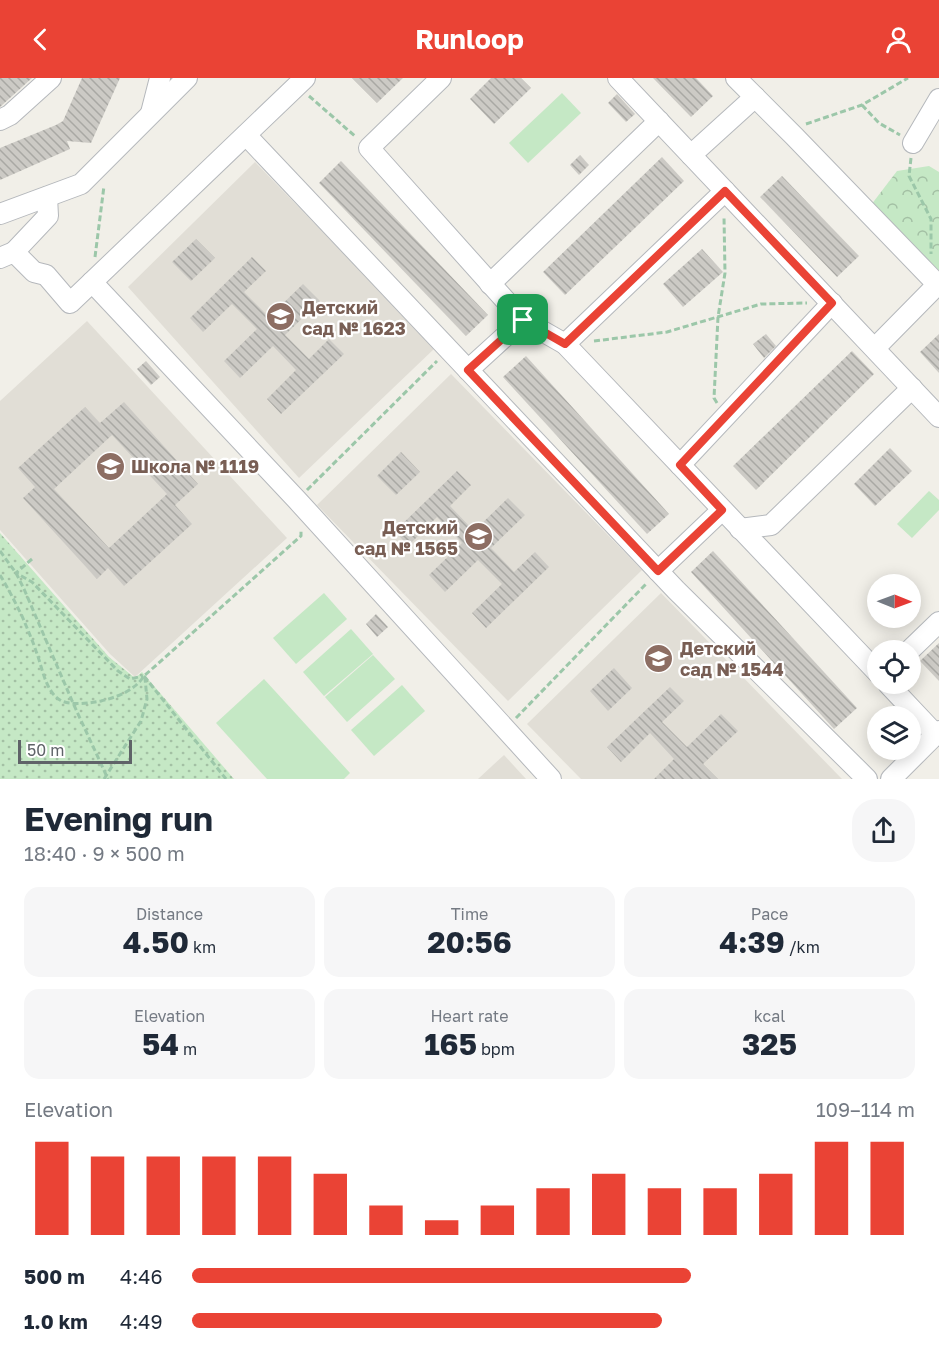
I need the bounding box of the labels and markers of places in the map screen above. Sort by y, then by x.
pin [497,294,548,345]
place label: Детский сад № 1623 [302,296,406,339]
school or university icon: Детский сад № 1623 [265,301,297,333]
school or university icon: Школа № 1119 [94,450,126,482]
place label: Школа № 1119 [131,455,259,477]
place label: Детский сад № 1565 [354,516,458,559]
school or university icon: Детский сад № 1565 [463,521,495,553]
place label: Детский сад № 1544 [680,637,784,680]
school or university icon: Детский сад № 1544 [643,642,675,674]

